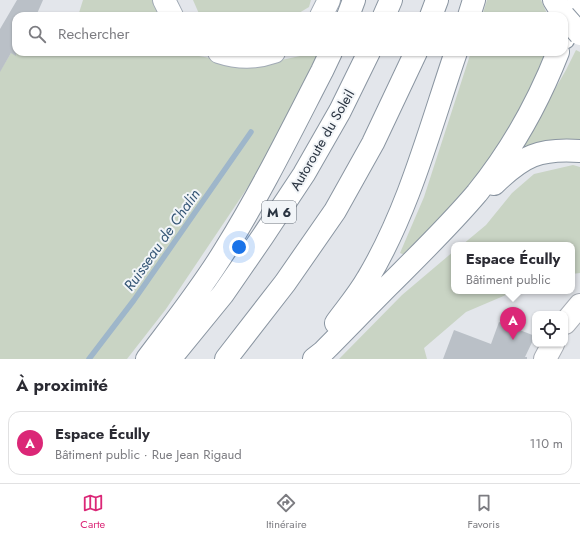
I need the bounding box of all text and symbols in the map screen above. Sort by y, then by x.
search box [12,12,568,56]
icon: search [26,23,48,45]
text: Rechercher [58,23,130,45]
street label: Autoroute du Soleil [285,86,359,194]
water label: Ruisseau de Chalin [119,184,205,296]
road number: M 6 [262,201,296,223]
your location [229,237,249,257]
popup [451,242,575,294]
text: Espace Écully [466,248,560,270]
text: Bâtiment public [466,270,551,289]
pin: A [500,307,526,340]
map controls [532,311,568,347]
button: locate [532,311,568,347]
text: À proximité [16,373,108,397]
text: Espace Écully [55,423,150,445]
text: A [25,434,35,453]
text: 110 m [529,434,563,453]
text: Bâtiment public · Rue Jean Rigaud [55,445,242,464]
tab: Carte [80,492,105,532]
tab: Itinéraire [266,492,307,532]
tab: Favoris [467,492,500,532]

